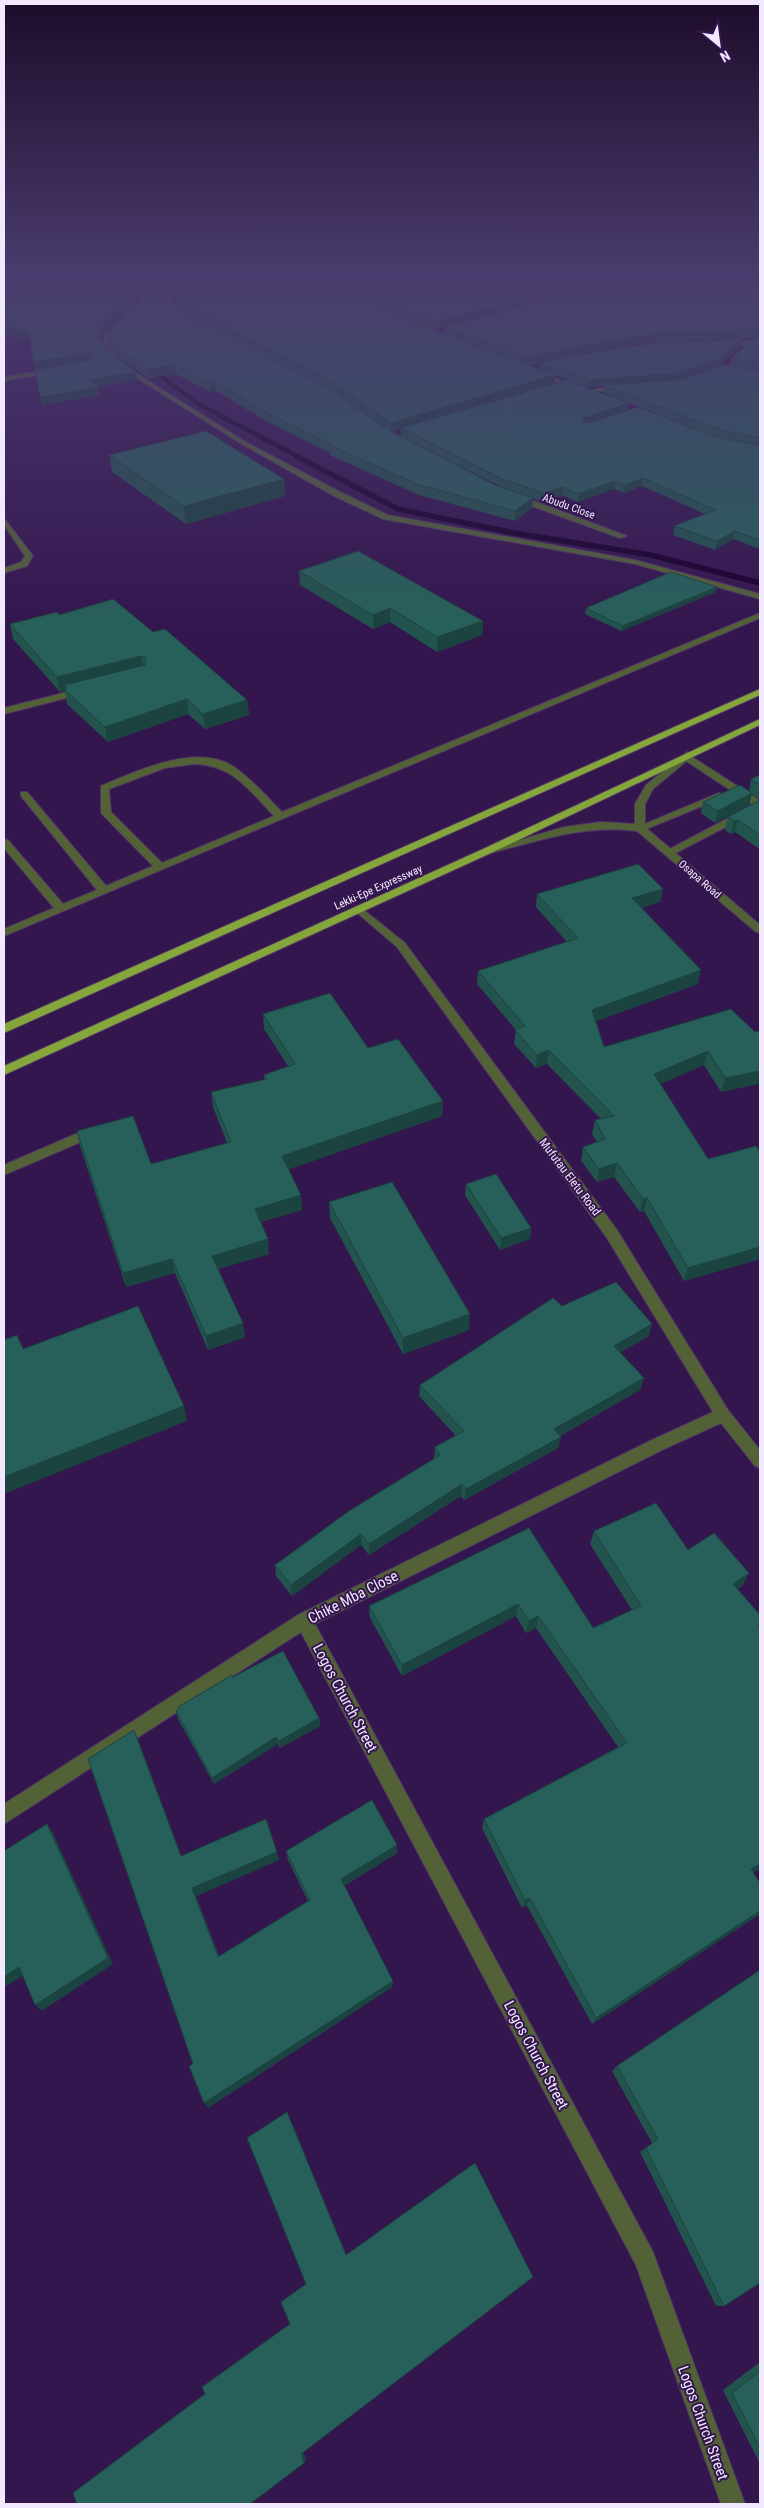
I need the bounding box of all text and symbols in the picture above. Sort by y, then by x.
north arrow [694,20,744,70]
text: N [718,47,733,65]
street label: Abudu Close [541,491,597,522]
street label: Osapa Road [676,857,724,901]
street label: Lekki-Epe Expressway [332,862,425,913]
street label: Mufutau Eletu Road [536,1136,604,1218]
street label: Chike Mba Close [305,1567,401,1627]
street label: Logos Church Street [309,1641,381,1755]
street label: Logos Church Street [500,1998,572,2112]
street label: Logos Church Street [674,2364,732,2482]

